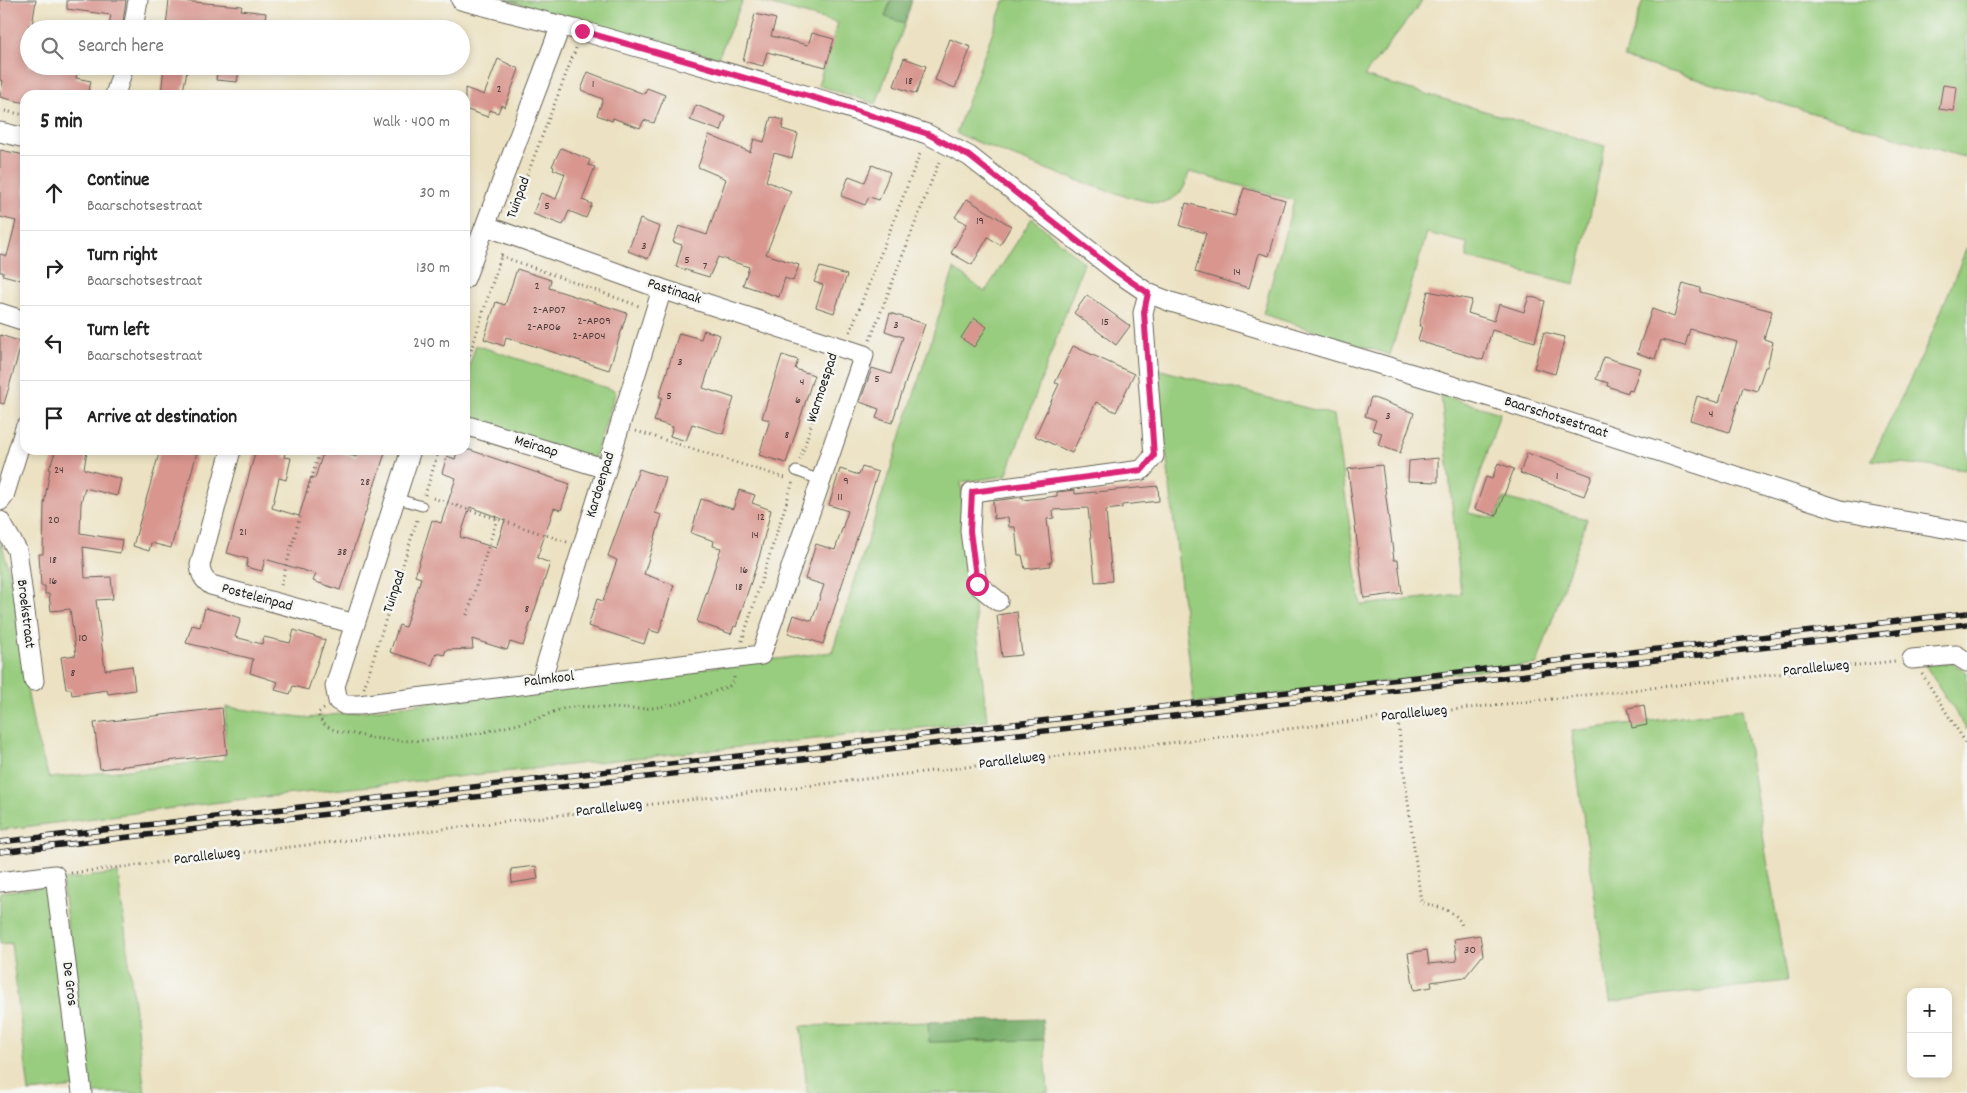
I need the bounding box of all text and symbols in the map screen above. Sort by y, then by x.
search box [20,20,470,75]
route end [571,20,594,43]
icon: search [38,34,66,62]
text: Search here [78,34,164,61]
house number: 18 [905,73,913,90]
house number: 1 [592,76,594,93]
house number: 2 [496,81,502,98]
text: 5 min [40,108,83,138]
text: Walk · 400 m [373,111,450,134]
text: Continue [87,168,149,195]
street label: Tuinpad [501,174,537,222]
icon: ahead [40,179,68,207]
text: 30 m [420,182,450,205]
text: Baarschotsestraat [87,195,202,218]
house number: 5 [544,198,550,215]
house number: 19 [976,213,984,230]
house number: 3 [641,238,647,255]
text: Turn right [87,243,158,270]
house number: 5 [684,252,690,269]
icon: right [40,254,68,282]
text: 130 m [416,257,450,280]
house number: 7 [703,258,708,275]
house number: 14 [1233,264,1241,281]
text: Baarschotsestraat [87,270,202,293]
street label: Pastinaak [644,273,704,311]
house number: 2 [534,278,540,295]
house number: 2-AP07 [533,302,566,319]
house number: 2-AP09 [577,313,611,330]
house number: 15 [1101,314,1109,331]
house number: 3 [893,317,899,334]
text: Turn left [87,318,150,345]
house number: 2-AP06 [527,319,561,336]
house number: 2-AP04 [573,328,605,345]
icon: left [40,329,68,357]
text: 240 m [413,332,450,355]
text: Baarschotsestraat [87,345,202,368]
street label: Warmoespad [801,350,845,426]
house number: 3 [677,354,683,371]
house number: 5 [874,371,880,388]
house number: 4 [800,374,805,391]
house number: 5 [666,388,672,405]
street label: Baarschotsestraat [1501,391,1611,445]
house number: 6 [795,392,801,409]
icon: arrive [40,404,68,432]
text: Arrive at destination [87,405,237,432]
house number: 4 [1709,406,1714,423]
house number: 3 [1385,408,1391,425]
house number: 8 [785,427,790,444]
street label: Meiraap [511,430,561,464]
street label: Kardoenpad [581,449,621,521]
house number: 24 [54,462,64,479]
house number: 1 [1556,468,1558,485]
house number: 9 [843,473,849,490]
house number: 28 [360,474,370,491]
house number: 11 [837,489,843,506]
house number: 12 [757,509,765,526]
house number: 20 [48,512,60,529]
house number: 21 [239,524,247,541]
house number: 14 [751,527,759,544]
house number: 38 [337,544,347,561]
house number: 18 [49,552,57,569]
house number: 16 [740,562,748,579]
street label: Tuinpad [378,568,412,616]
house number: 16 [49,573,57,590]
route start [966,573,989,596]
street label: Broekstraat [10,578,40,650]
street label: Posteleinpad [219,578,295,618]
house number: 18 [735,579,743,596]
house number: 8 [525,601,530,618]
house number: 10 [78,630,88,647]
street label: Parallelweg [1782,655,1850,683]
house number: 8 [71,665,76,682]
street label: Palmkool [522,666,576,694]
street label: Parallelweg [1380,700,1448,728]
street label: Parallelweg [978,746,1046,776]
street label: Parallelweg [575,794,643,824]
street label: Parallelweg [173,842,241,872]
house number: 30 [1464,942,1476,959]
street label: De Gros [55,961,83,1007]
map controls [1907,988,1952,1078]
button: + [1907,988,1952,1033]
button: − [1907,1033,1952,1078]

